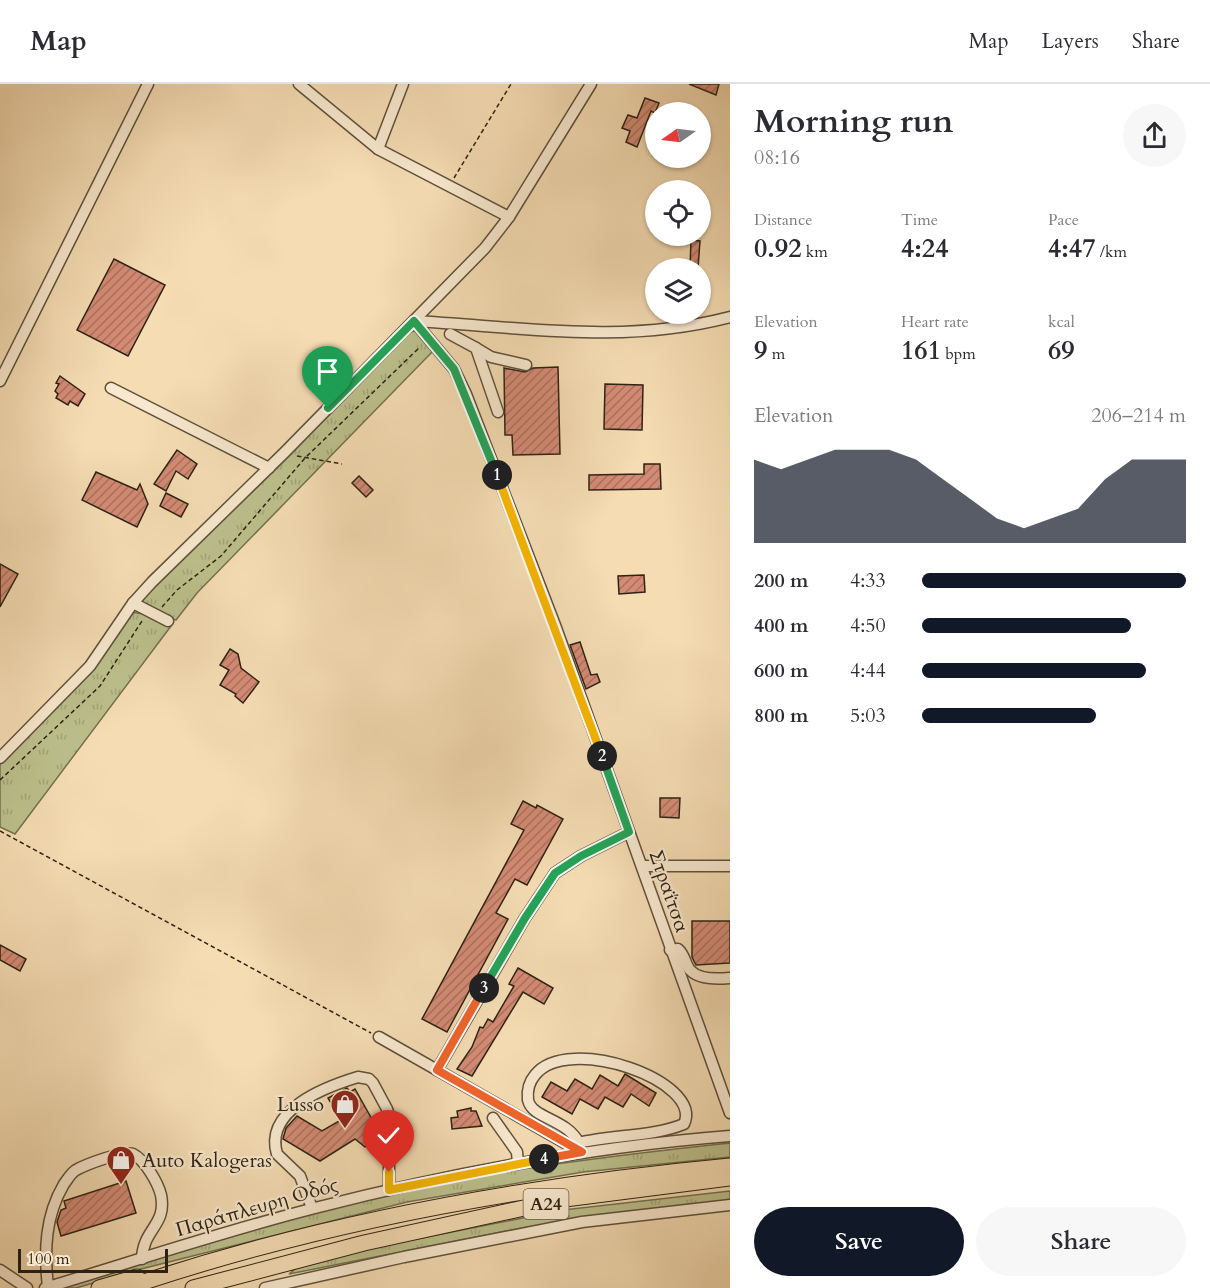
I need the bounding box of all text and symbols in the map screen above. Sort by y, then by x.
text: Map [30,22,87,60]
text: Map [969,27,1009,56]
text: Layers [1042,27,1099,56]
text: Share [1132,27,1180,56]
text: Morning run [754,99,954,144]
north arrow [645,102,711,168]
map controls [645,102,711,324]
button: share [1123,104,1186,167]
text: 08:16 [754,144,800,171]
button: locate [645,180,711,246]
text: Distance [754,209,812,231]
text: Time [901,209,938,231]
text: Pace [1048,209,1079,231]
text: 0.92 [754,231,802,266]
text: 4:24 [901,231,949,266]
text: 4:47 [1048,231,1096,266]
text: km [802,241,828,263]
text: /km [1096,241,1127,263]
button: layers [645,258,711,324]
text: Elevation [754,311,818,333]
text: Heart rate [901,311,969,333]
text: kcal [1048,311,1075,333]
text: 9 [754,333,767,368]
text: 161 [901,333,941,368]
text: 69 [1048,333,1075,368]
text: m [767,343,785,365]
text: bpm [941,343,976,365]
pin [302,346,353,408]
icon: arrive [311,355,344,388]
text: Elevation [754,402,833,429]
text: 206–214 m [1091,402,1186,429]
pin: 1 [482,460,512,490]
text: 1 [493,464,501,486]
text: 200 m [754,567,809,594]
text: 4:33 [850,567,886,594]
text: 400 m [754,612,809,639]
text: 4:50 [850,612,886,639]
text: 600 m [754,657,809,684]
text: 4:44 [850,657,886,684]
text: 800 m [754,702,809,729]
text: 5:03 [850,702,886,729]
pin: 2 [587,741,617,771]
text: 2 [598,745,606,767]
street label: Στραΐτσα [642,846,696,936]
pin: 3 [469,973,499,1003]
text: 3 [480,977,488,999]
shop icon: Lusso [329,1088,361,1130]
place label: Lusso [277,1091,324,1118]
pin [363,1110,414,1172]
icon: check [372,1119,405,1152]
shop icon: Auto Kalogeras [105,1144,137,1186]
pin: 4 [529,1144,559,1174]
place label: Auto Kalogeras [142,1147,272,1174]
text: 4 [540,1148,548,1170]
street label: Παράπλευρη Οδός [172,1171,342,1243]
road number: Α24 [524,1189,568,1219]
button: Save [754,1207,964,1276]
button: Share [976,1207,1186,1276]
scale bar [18,1246,168,1274]
text: 100 m [27,1248,69,1270]

